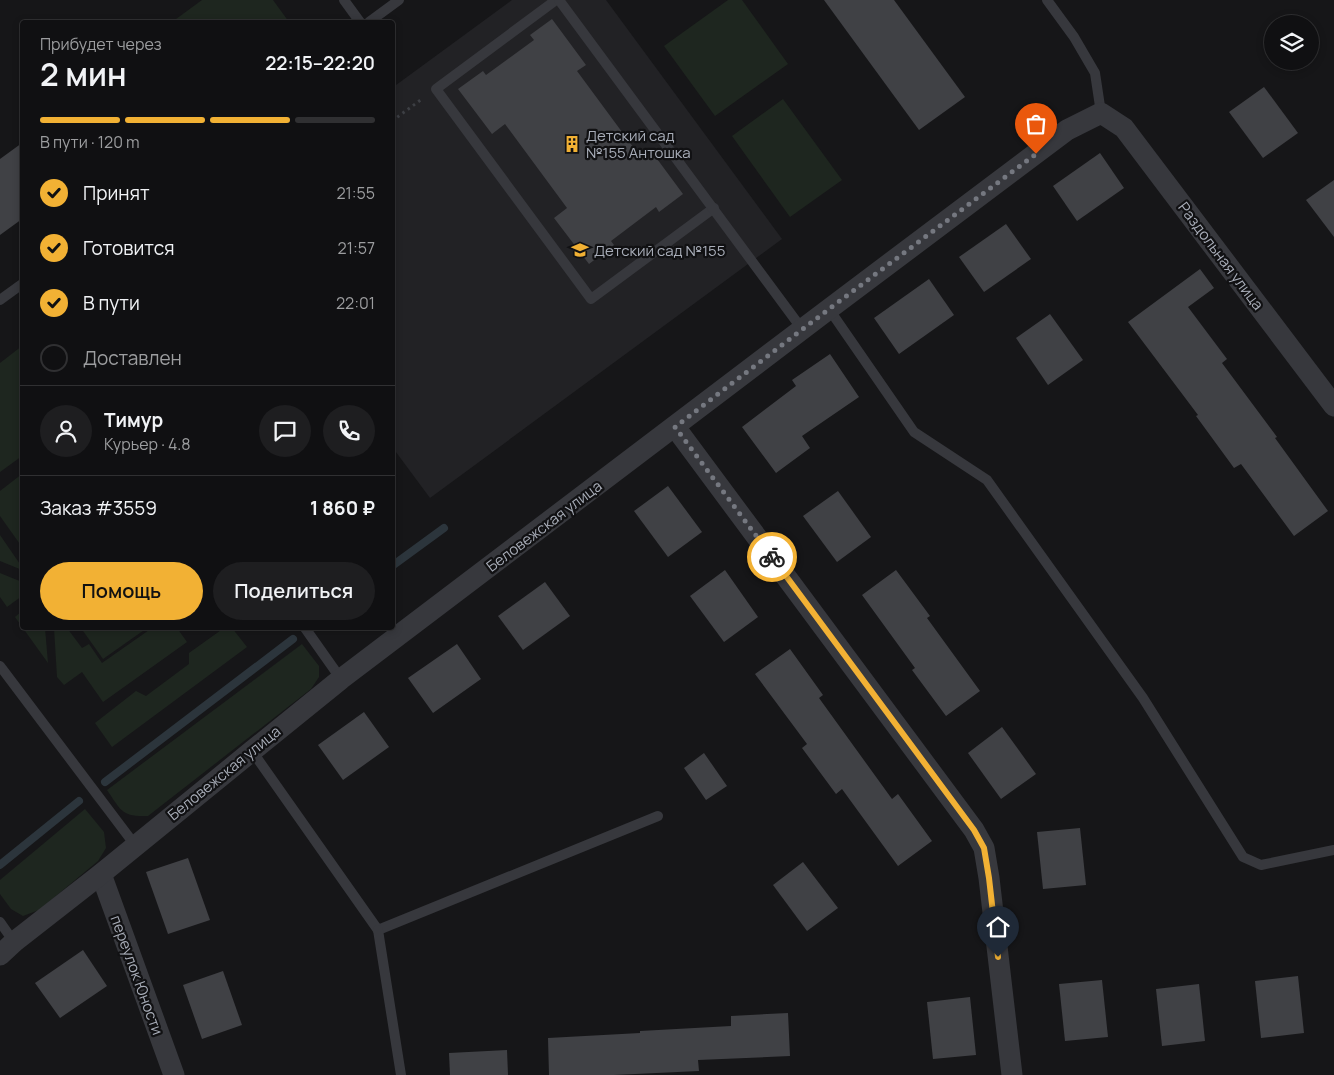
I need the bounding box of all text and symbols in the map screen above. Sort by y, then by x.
map controls [1264,15,1319,70]
button: layers [1264,15,1319,70]
text: Прибудет через [40,33,162,55]
text: 22:15–22:20 [265,50,375,76]
text: 2 мин [40,52,127,96]
pin [1015,103,1057,154]
icon: bag [1022,110,1050,138]
place label: Детский сад №155 Антошка [586,125,691,163]
text: В пути · 120 m [40,131,140,153]
building icon: Детский сад №155 Антошка [562,134,582,154]
icon: check [40,179,68,207]
text: Принят [83,180,150,206]
text: 21:55 [336,182,375,204]
street label: Раздольная улица [1173,198,1269,314]
icon: check [40,234,68,262]
text: Готовится [83,235,175,261]
text: 21:57 [338,237,375,259]
school or university icon: Детский сад №155 [570,240,590,260]
place label: Детский сад №155 [594,240,725,261]
icon: check [40,289,68,317]
text: В пути [83,290,140,316]
text: 22:01 [336,292,375,314]
text: Доставлен [83,345,182,371]
button: person [40,405,92,457]
button: chat [259,405,311,457]
button: phone [323,405,375,457]
text: Тимур [104,407,163,433]
text: Курьер · 4.8 [104,433,191,455]
street label: Беловежская улица [482,476,606,576]
text: Заказ #3559 [40,495,157,521]
text: 1 860 ₽ [310,495,375,521]
courier [747,532,797,582]
icon: bike [758,543,786,571]
button: Помощь [40,562,203,620]
button: Поделиться [213,562,375,620]
street label: Беловежская улица [163,721,285,825]
pin [977,906,1019,957]
street label: переулок Юности [106,912,168,1038]
icon: home [984,913,1012,941]

